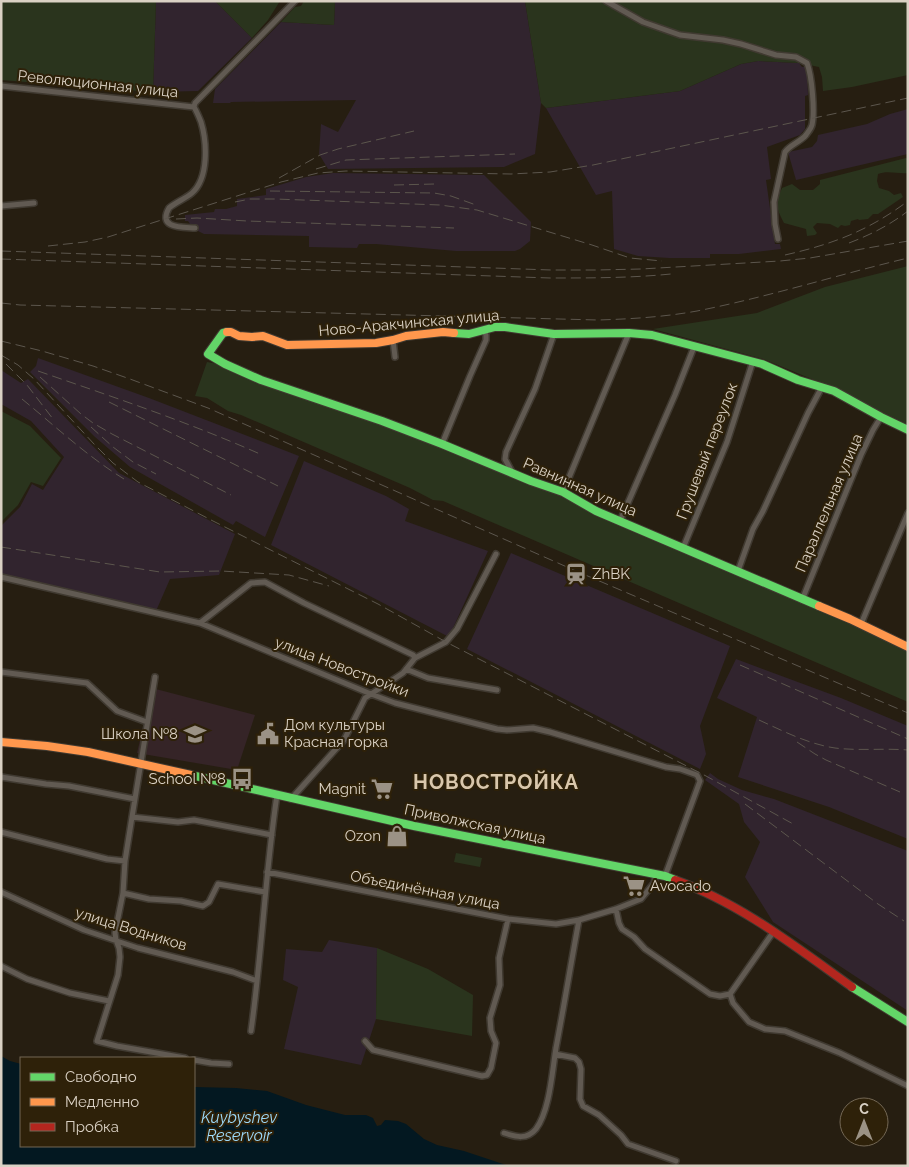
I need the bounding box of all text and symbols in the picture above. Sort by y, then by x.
street label: Революционная улица [17,67,179,101]
street label: Ново-Аракчинская улица [318,306,500,340]
street label: Грушевый переулок [673,380,741,522]
street label: Параллельная улица [792,431,866,575]
street label: Равнинная улица [520,454,640,520]
station icon: ZhBK [563,561,589,587]
place label: ZhBK [592,565,630,583]
street label: улица Новостройки [272,633,412,701]
place label: Дом культуры Красная горка [284,716,388,751]
school or university icon: Школа №8 [182,721,208,747]
public building icon: Дом культуры Красная горка [255,721,281,747]
place label: Школа №8 [101,725,178,743]
bus stop icon: School №8 [229,766,255,792]
place label: School №8 [149,770,226,788]
district label: НОВОСТРОЙКА [413,770,579,794]
supermarket icon: Magnit [369,776,395,802]
place label: Magnit [318,780,366,798]
street label: Приволжская улица [403,800,547,848]
shop icon: Ozon [384,823,410,849]
place label: Ozon [345,827,381,845]
street label: Объединённая улица [349,867,501,913]
supermarket icon: Avocado [621,873,647,899]
place label: Avocado [650,877,711,895]
street label: улица Водников [73,903,189,955]
legend [20,1057,195,1147]
text: Свободно [65,1068,137,1086]
text: Медленно [65,1093,139,1111]
north arrow [839,1097,889,1147]
text: С [859,1101,869,1117]
water label: Kuybyshev Reservoir [201,1108,277,1145]
text: Пробка [65,1118,119,1136]

